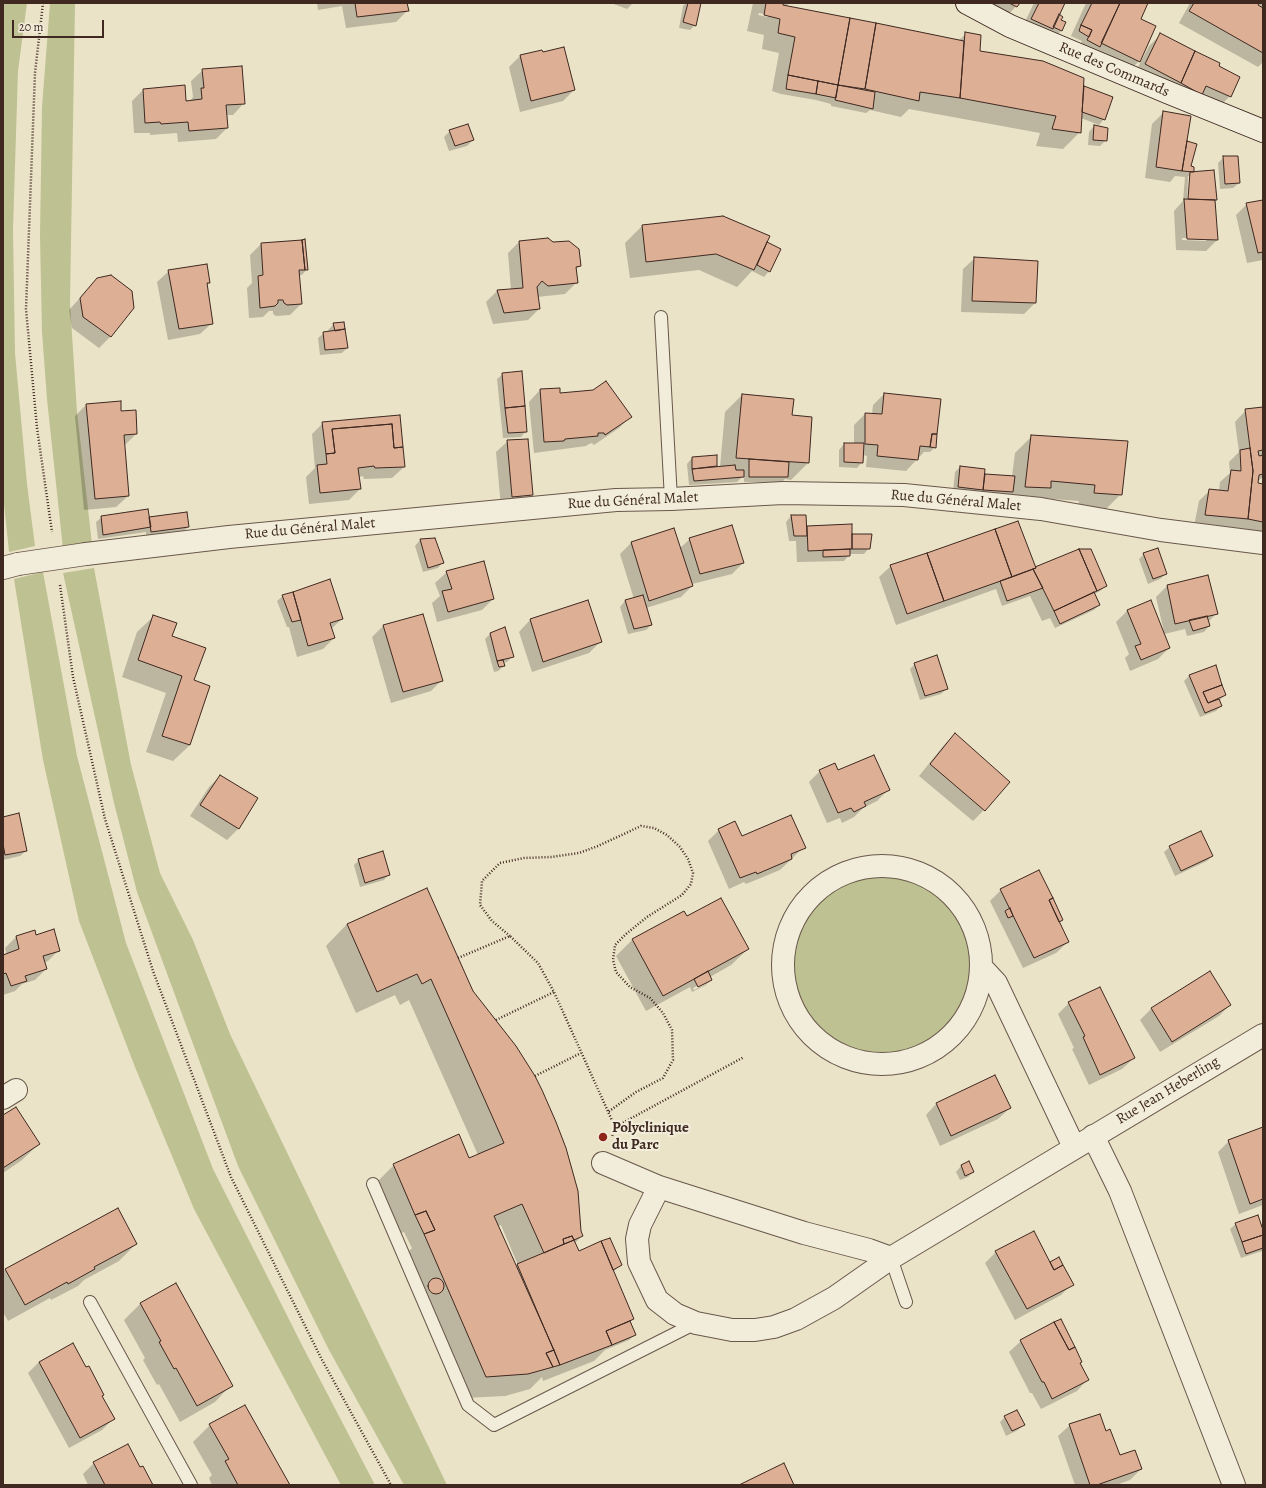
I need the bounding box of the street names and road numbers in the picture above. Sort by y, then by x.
street label: Rue des Commards [1056,39,1172,101]
street label: Rue du Général Malet [890,486,1022,516]
street label: Rue du Général Malet [567,489,699,513]
street label: Rue du Général Malet [244,514,376,544]
street label: Rue Jean Heberling [1113,1053,1223,1129]

